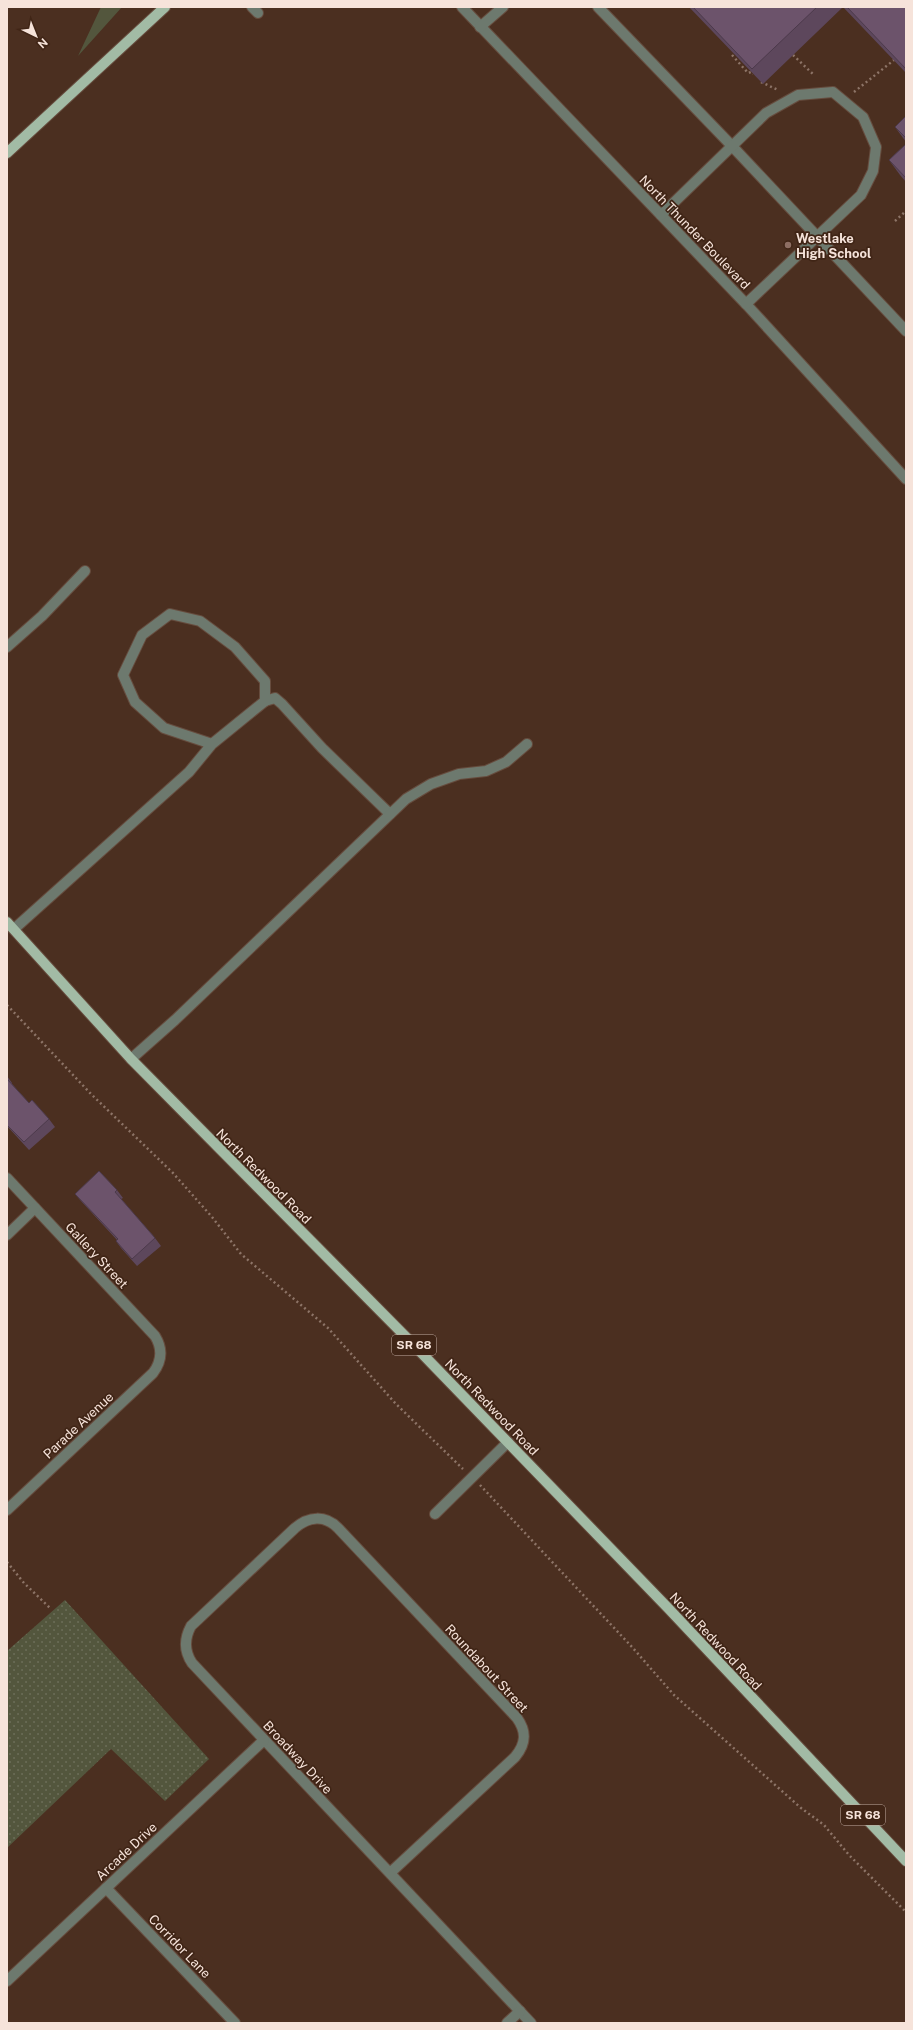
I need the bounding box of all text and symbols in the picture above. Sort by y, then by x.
north arrow [16,16,56,56]
text: N [36,36,50,51]
street label: North Thunder Boulevard [636,172,753,292]
place label: Westlake High School [796,231,871,261]
marker: Westlake High School [783,240,793,250]
street label: North Redwood Road [213,1126,314,1227]
street label: Gallery Street [62,1219,131,1291]
road number: SR 68 [392,1335,436,1355]
street label: North Redwood Road [442,1356,541,1459]
street label: Parade Avenue [40,1389,116,1462]
street label: North Redwood Road [667,1589,765,1693]
street label: Roundabout Street [442,1621,531,1715]
street label: Broadway Drive [260,1718,335,1797]
road number: SR 68 [841,1805,885,1825]
street label: Arcade Drive [93,1819,160,1883]
street label: Corridor Lane [146,1912,214,1981]

